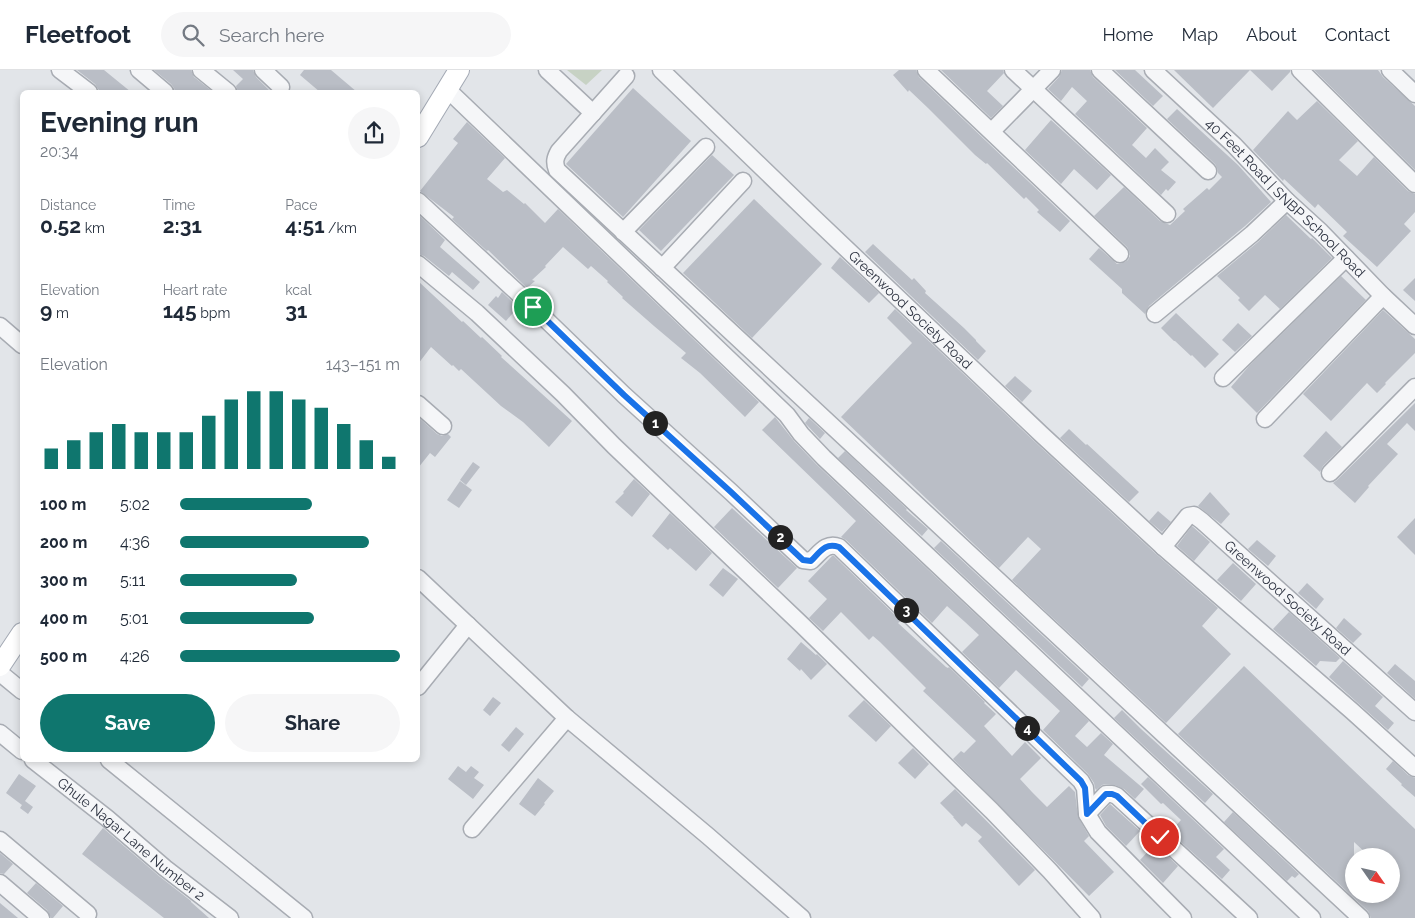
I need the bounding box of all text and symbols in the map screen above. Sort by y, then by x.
search box [161,12,511,57]
text: Fleetfoot [25,20,131,49]
icon: search [179,21,207,49]
text: Search here [219,24,325,46]
text: Home [1102,24,1153,45]
text: Map [1181,24,1218,45]
text: About [1246,24,1297,45]
text: Contact [1325,24,1390,45]
text: Evening run [40,106,199,139]
button: share [348,107,400,159]
street label: 40 Feet Road | SNBP School Road [1202,115,1368,280]
text: 20:34 [40,142,78,161]
text: Distance [40,197,96,213]
text: Time [163,197,195,213]
text: Pace [285,197,317,213]
text: 0.52 [40,213,81,238]
text: 2:31 [163,213,202,238]
text: 4:51 [285,213,325,238]
text: km [81,220,105,236]
text: /km [325,220,357,236]
street label: Greenwood Society Road [845,247,975,372]
text: Elevation [40,282,99,298]
text: Heart rate [163,282,227,298]
text: kcal [285,282,312,298]
pin [512,286,554,328]
icon: arrive [519,293,547,321]
text: 9 [40,298,52,323]
text: 145 [163,298,197,323]
text: 31 [285,298,307,323]
text: m [52,305,69,321]
text: bpm [197,305,230,321]
text: Elevation [40,355,108,374]
text: 143–151 m [326,355,400,374]
pin: 1 [642,410,668,436]
text: 1 [652,415,659,431]
text: 100 m [40,495,86,514]
text: 5:02 [120,495,150,514]
pin: 2 [768,524,792,550]
text: 2 [777,529,784,545]
text: 200 m [40,533,87,552]
text: 4:36 [120,533,150,552]
street label: Greenwood Society Road [1221,537,1354,659]
text: 300 m [40,571,87,590]
text: 5:11 [120,571,145,590]
pin: 3 [894,598,918,622]
text: 3 [903,602,910,618]
text: 400 m [40,609,88,628]
text: 5:01 [120,609,148,628]
text: 500 m [40,647,87,666]
text: 4:26 [120,647,150,666]
button: Save [40,694,215,752]
button: Share [225,694,400,752]
pin: 4 [1014,716,1040,740]
text: 4 [1024,720,1032,736]
street label: Ghule Nagar Lane Number 2 [54,774,208,904]
pin [1139,816,1181,858]
icon: check [1146,823,1174,851]
north arrow [1345,848,1400,902]
map controls [1345,848,1400,903]

